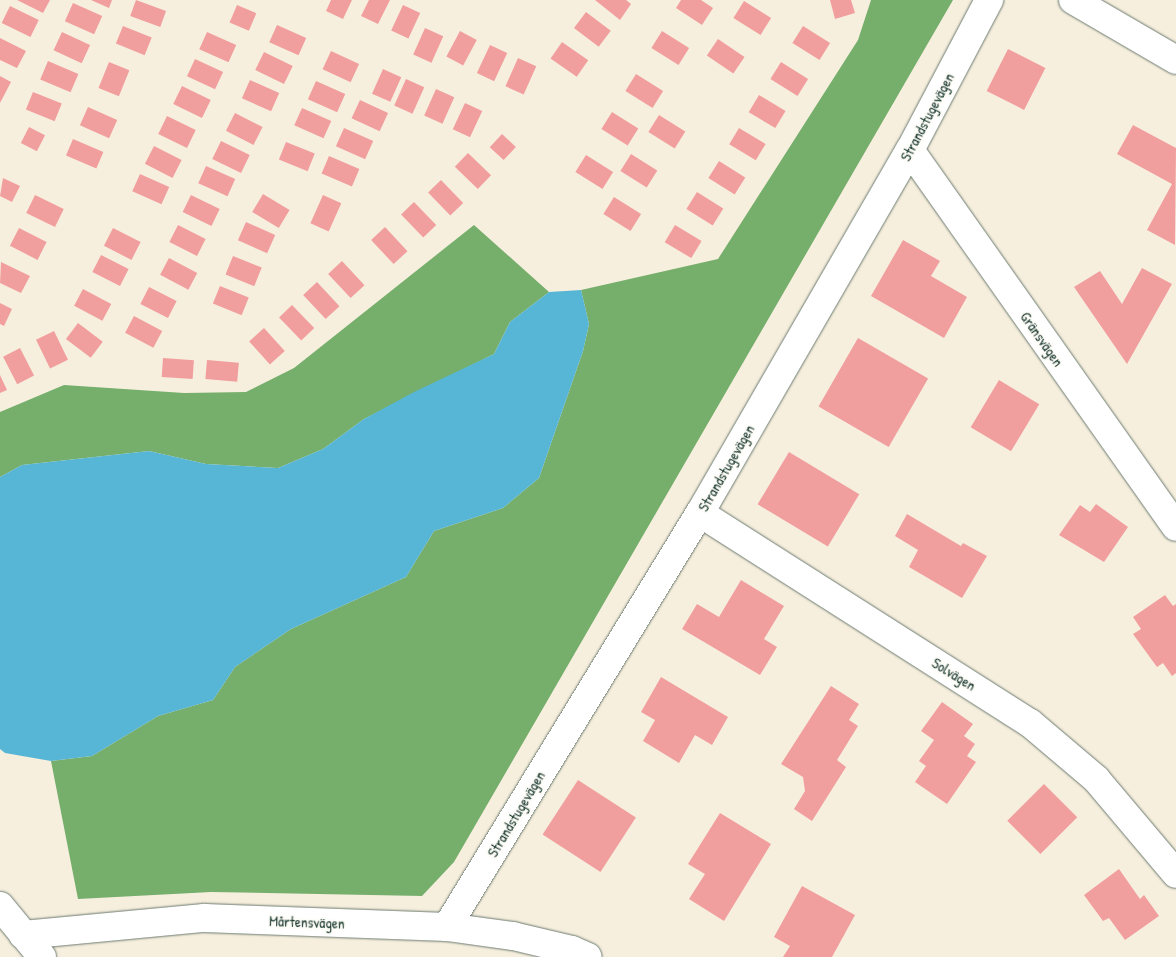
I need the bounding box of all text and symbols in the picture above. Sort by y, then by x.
street label: Strandstugevägen [896,70,958,164]
street label: Gränsvägen [1017,308,1067,370]
street label: Strandstugevägen [694,421,758,515]
street label: Solvägen [929,654,979,694]
street label: Strandstugevägen [483,768,549,860]
street label: Mårtensvägen [269,912,345,932]

